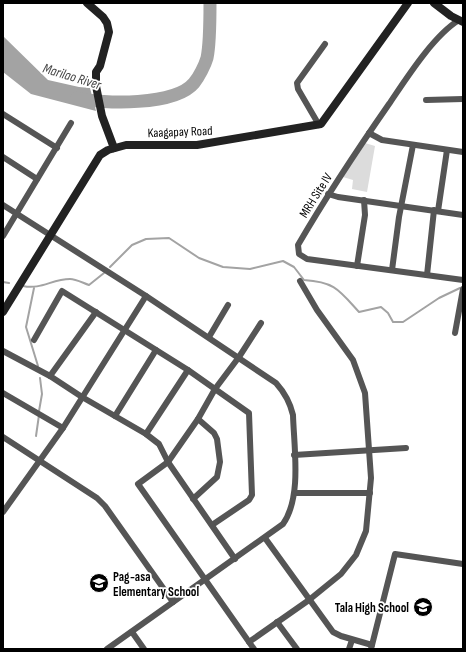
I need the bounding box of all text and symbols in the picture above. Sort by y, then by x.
water label: Marilao River [41,60,104,94]
street label: Kaagapay Road [147,123,213,141]
street label: MRH Site IV [296,170,336,221]
place label: Pag-asa Elementary School [113,569,200,600]
school or university icon: Pag-asa Elementary School [88,572,110,594]
school or university icon: Tala High School [412,596,434,618]
place label: Tala High School [335,600,409,616]

